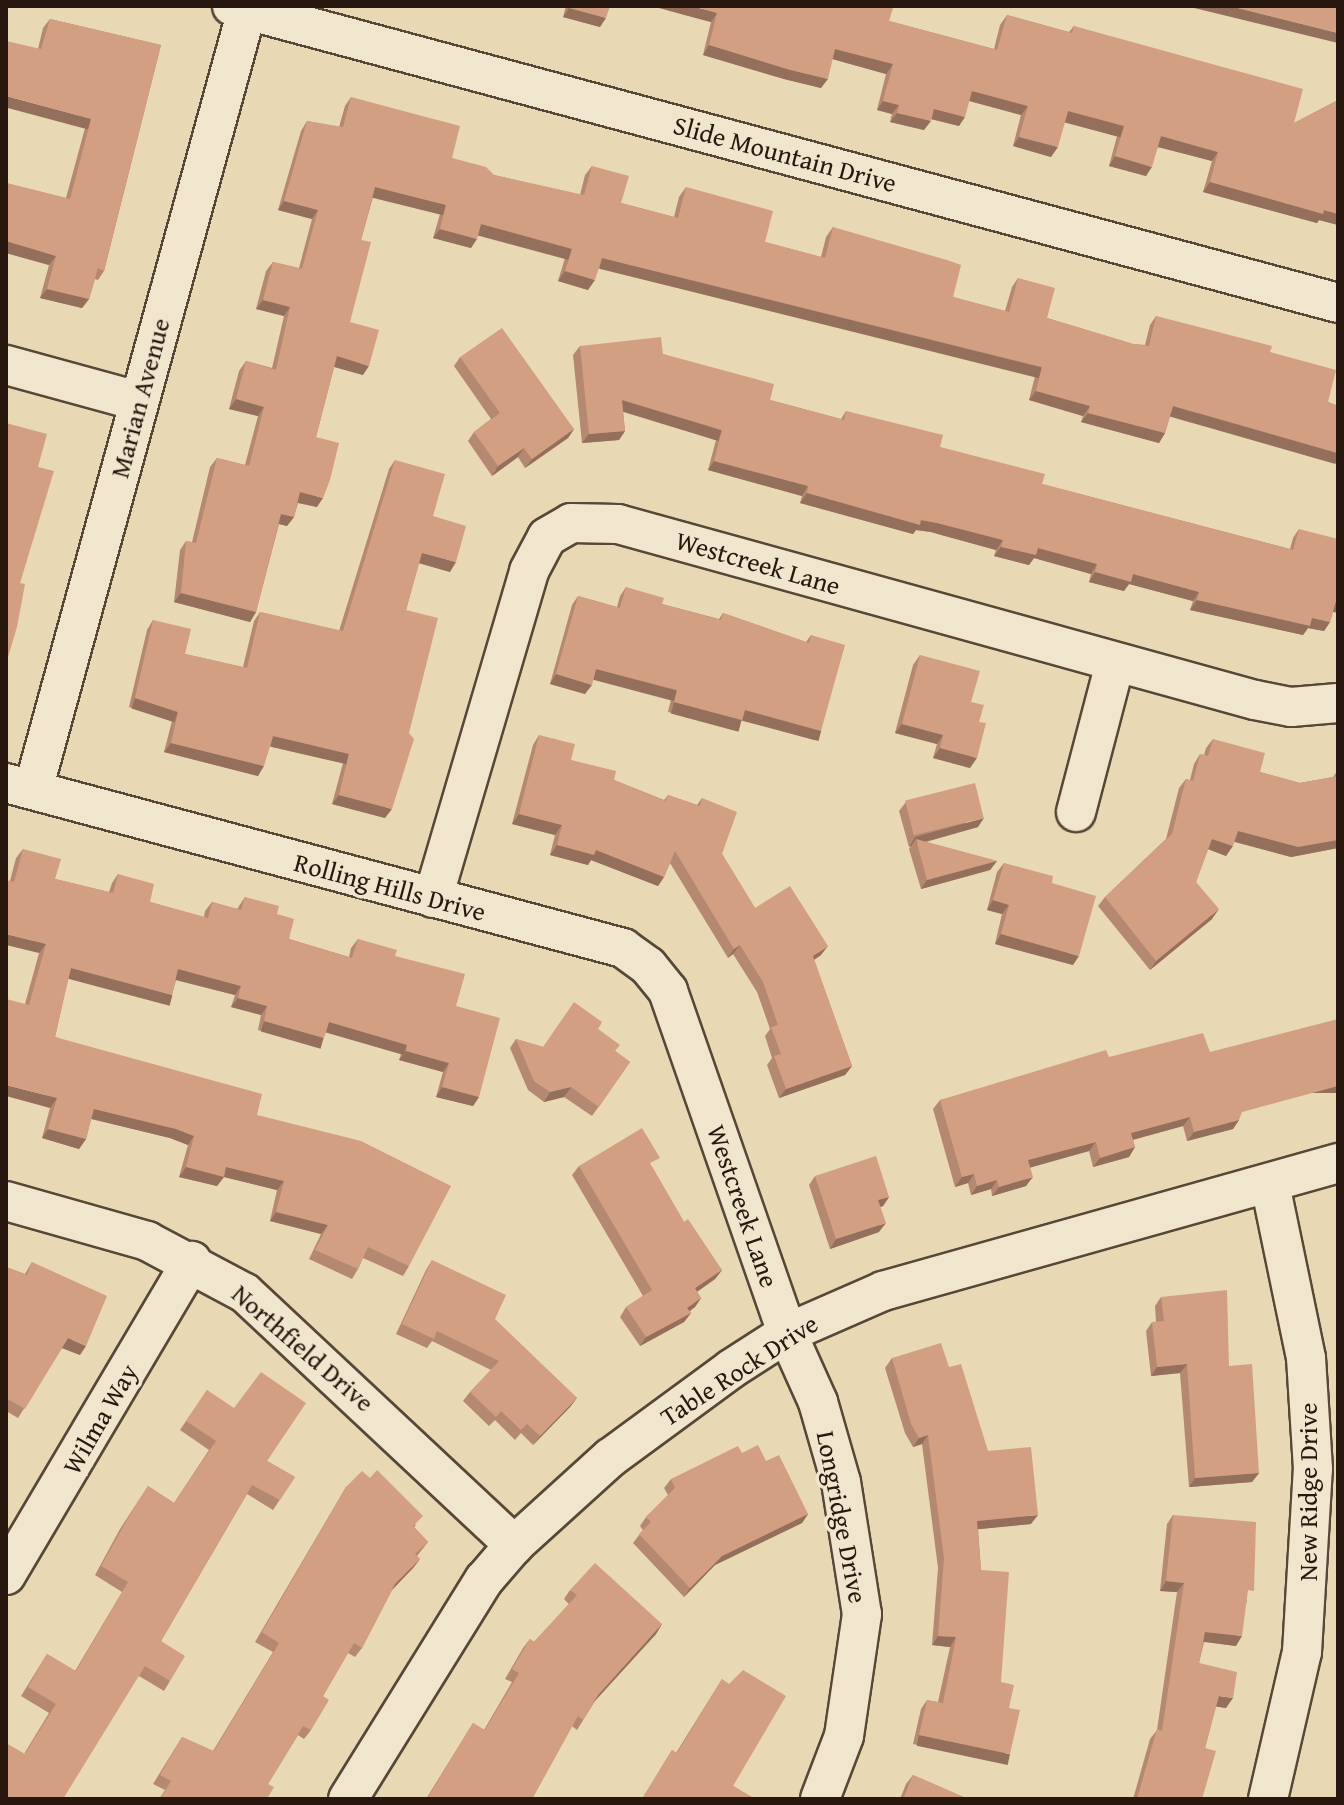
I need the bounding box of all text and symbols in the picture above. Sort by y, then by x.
street label: Slide Mountain Drive [670,109,900,199]
street label: Marian Avenue [104,315,176,481]
street label: Westcreek Lane [672,525,844,601]
street label: Rolling Hills Drive [291,846,489,928]
street label: Westcreek Lane [701,1121,785,1291]
street label: Northfield Drive [226,1278,380,1418]
street label: Table Rock Drive [655,1308,823,1432]
street label: Wilma Way [56,1358,144,1480]
street label: New Ridge Drive [1292,1403,1324,1581]
street label: Longridge Drive [810,1428,874,1606]

